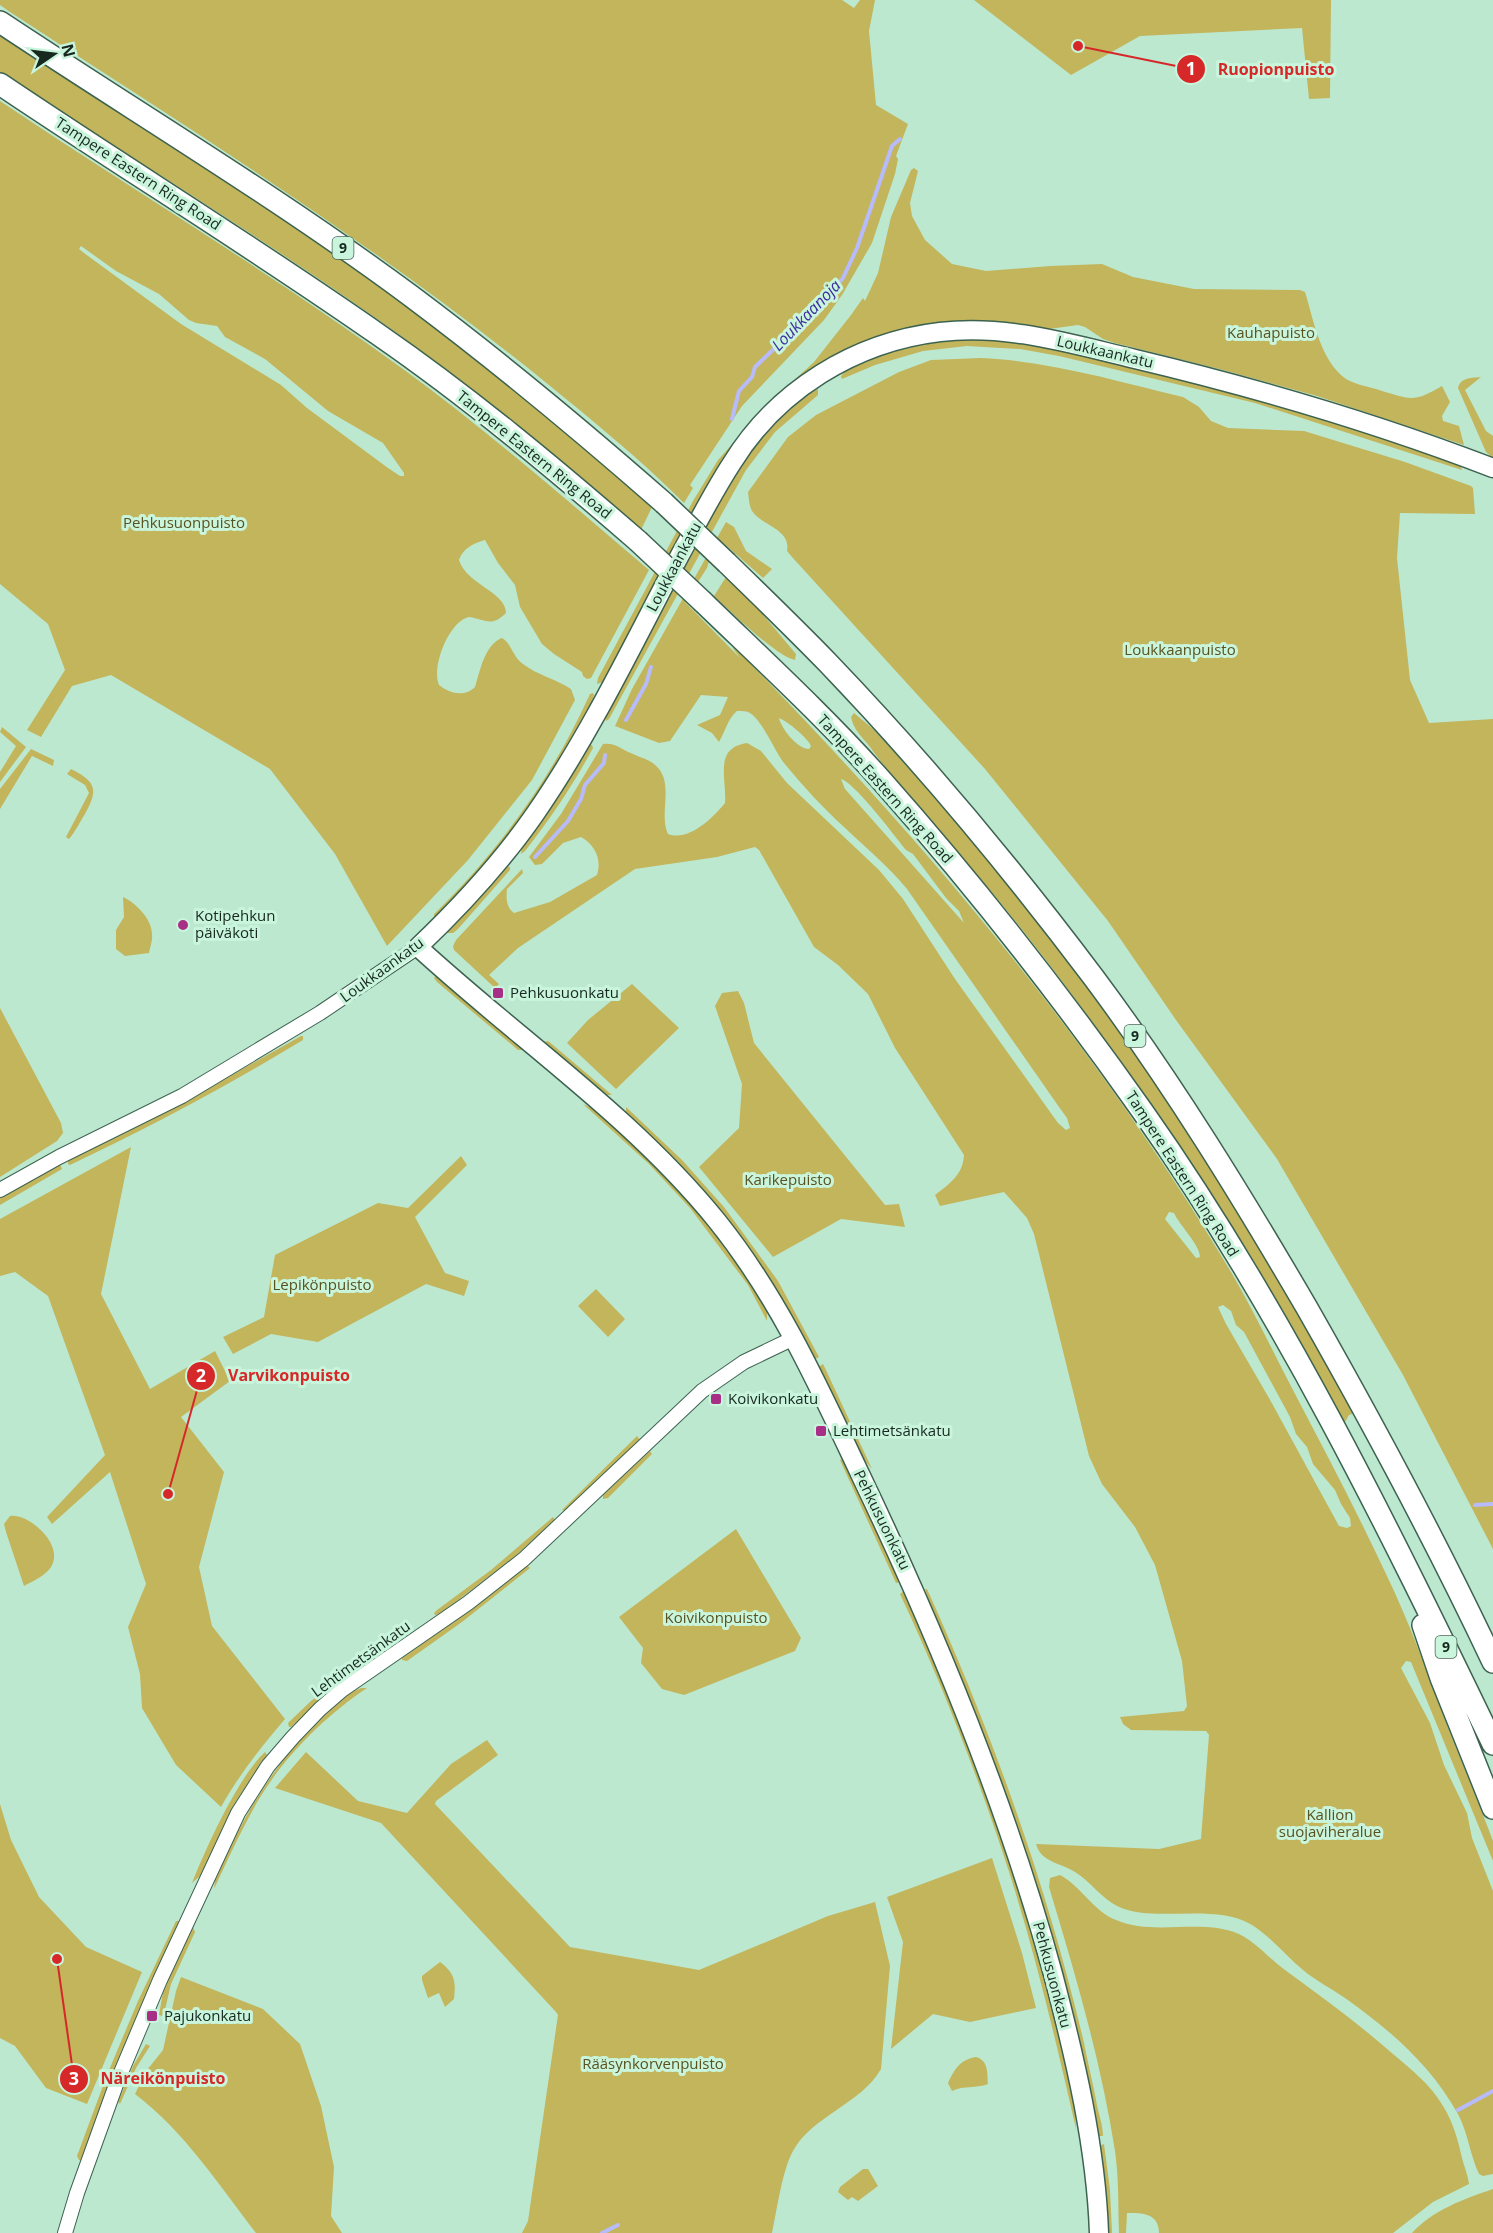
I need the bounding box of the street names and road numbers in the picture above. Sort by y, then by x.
street label: Tampere Eastern Ring Road [52,112,225,234]
road number: 9 [332,237,354,259]
street label: Loukkaankatu [1055,330,1155,372]
street label: Tampere Eastern Ring Road [453,386,616,523]
street label: Loukkaankatu [641,518,705,615]
street label: Tampere Eastern Ring Road [814,710,958,867]
street label: Loukkaankatu [336,932,427,1006]
road number: 9 [1124,1025,1146,1047]
street label: Tampere Eastern Ring Road [1122,1087,1244,1260]
street label: Pehkusuonkatu [850,1466,916,1573]
street label: Lehtimetsänkatu [307,1616,414,1701]
road number: 9 [1436,1636,1456,1658]
street label: Pehkusuonkatu [1029,1919,1077,2030]

